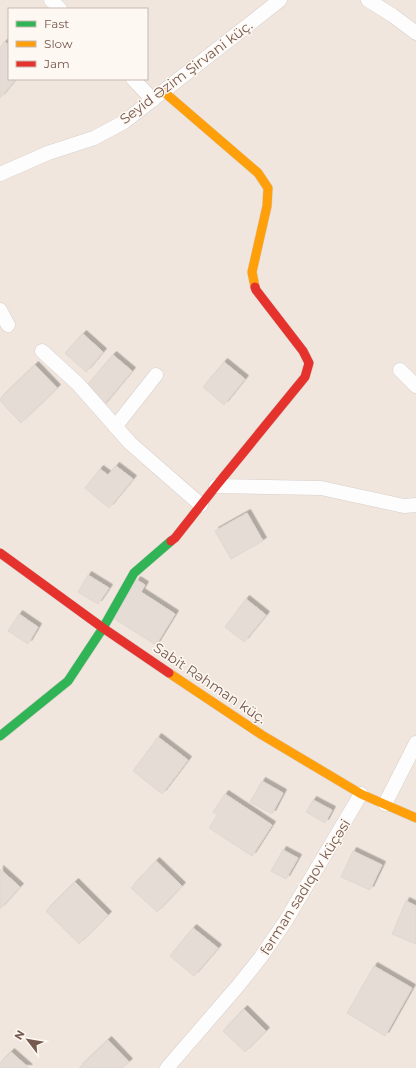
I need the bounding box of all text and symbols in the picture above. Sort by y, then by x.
legend [8,8,148,80]
text: Fast [44,16,69,31]
street label: Seyid Əzim Şirvani küç. [116,16,256,128]
text: Slow [44,36,73,51]
text: Jam [43,56,70,71]
street label: Sabit Rəhman küç. [150,639,270,728]
street label: fərman sadıqov küçəsi [256,816,354,958]
north arrow [8,1020,48,1060]
text: N [11,1027,28,1042]

